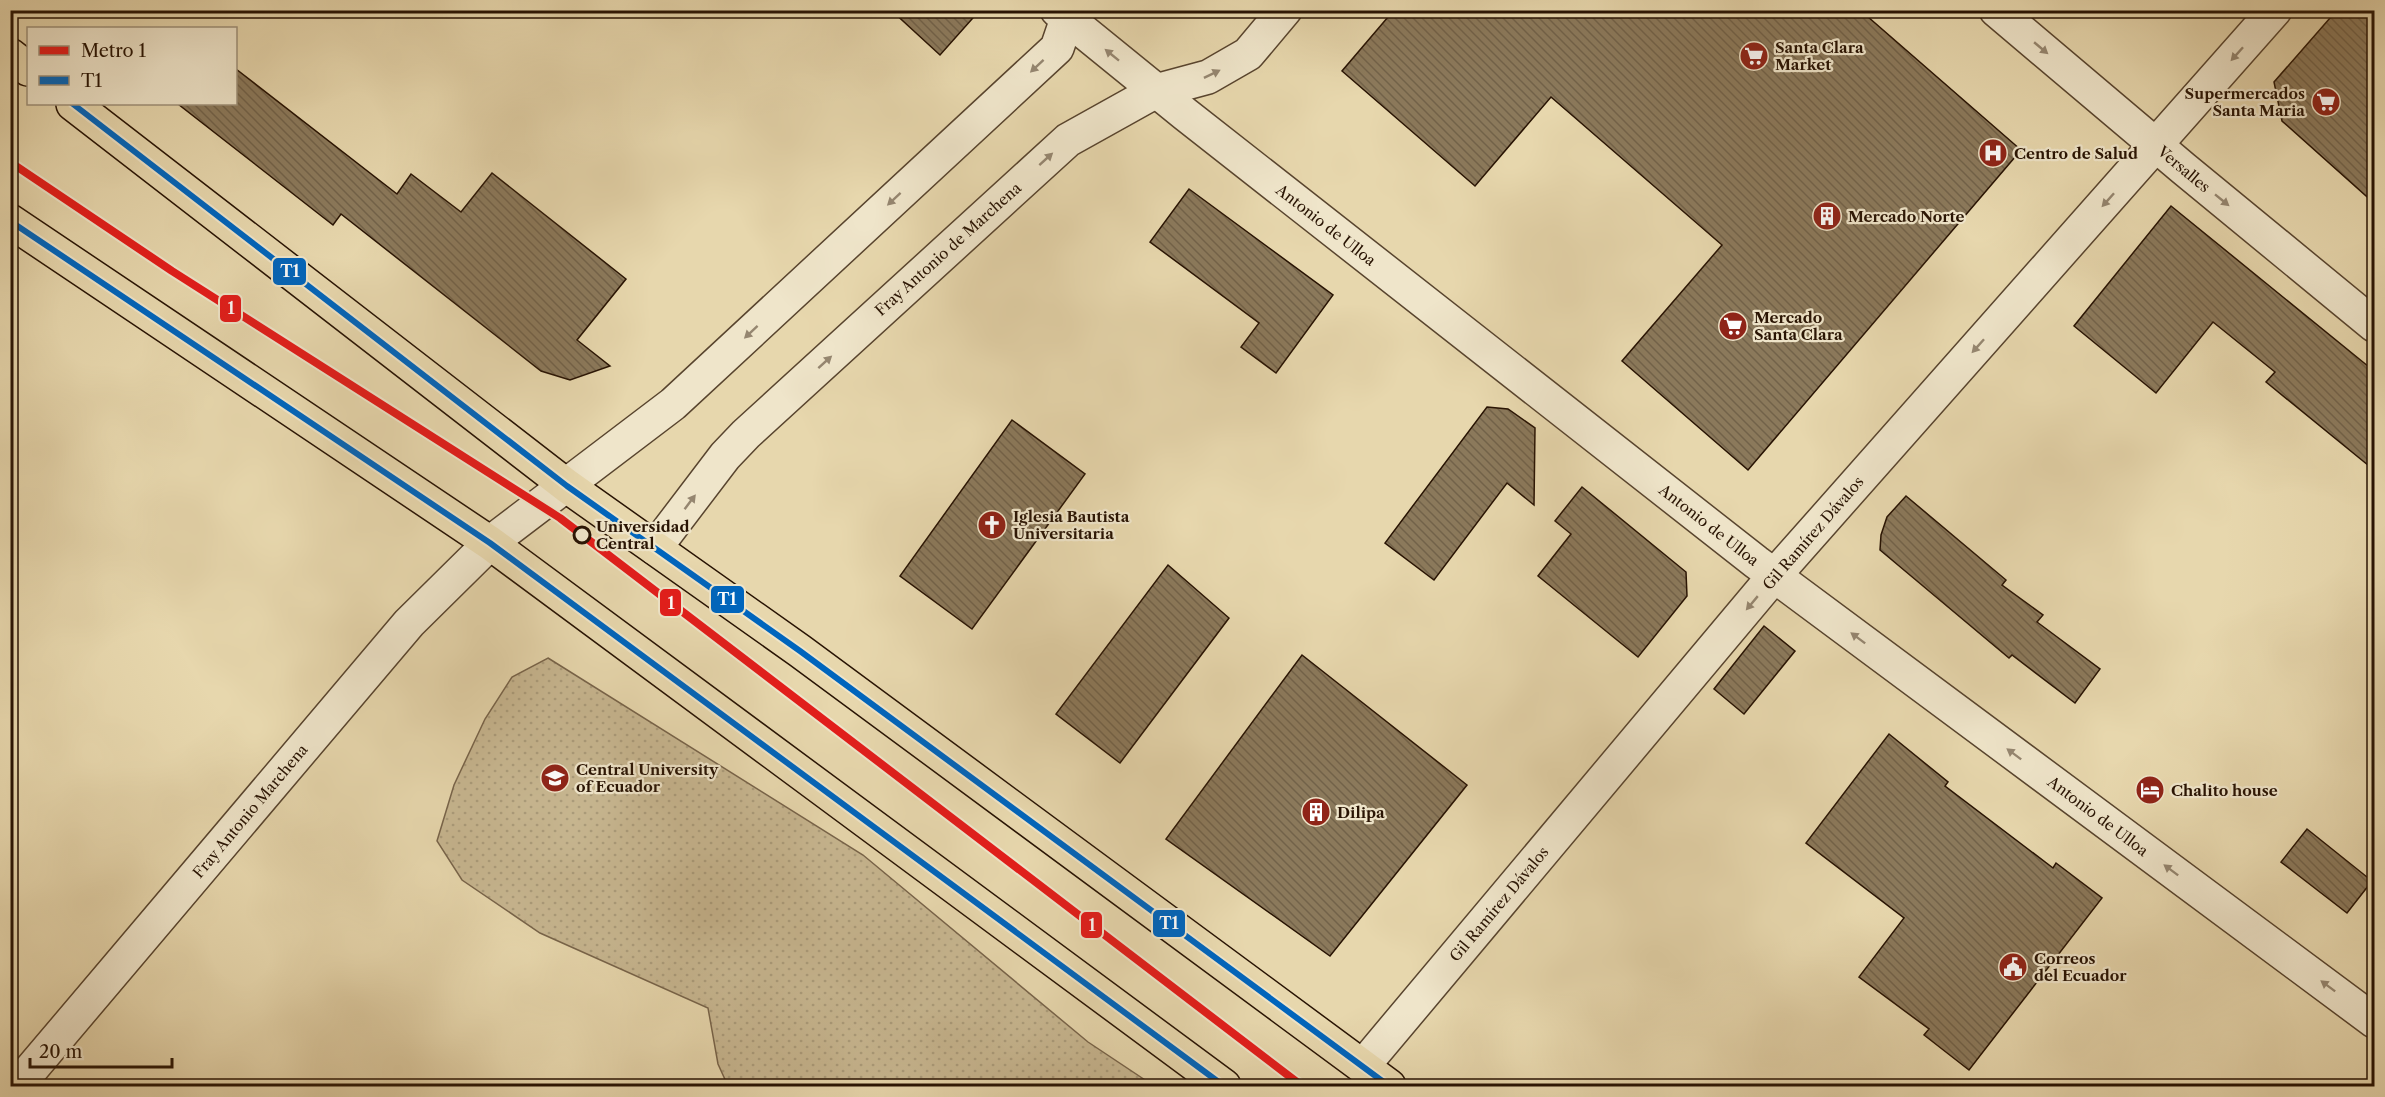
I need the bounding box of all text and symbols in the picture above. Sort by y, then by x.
legend [27,27,237,105]
place label: Santa Clara Market [1775,38,1864,74]
text: Metro 1 [81,40,146,62]
supermarket icon: Santa Clara Market [1738,40,1770,72]
one-way arrow [2033,42,2048,54]
one-way arrow [2231,46,2244,61]
one-way arrow [1104,49,1119,61]
one-way arrow [1030,59,1044,73]
one-way arrow [1204,69,1221,79]
text: T1 [81,70,102,92]
place label: Supermercados Santa Maria [2185,84,2305,120]
supermarket icon: Supermercados Santa Maria [2310,86,2342,118]
hospital icon: Centro de Salud [1977,137,2009,169]
street label: Versalles [2153,141,2214,196]
place label: Centro de Salud [2014,144,2138,163]
one-way arrow [1039,153,1053,167]
street label: Fray Antonio de Marchena [871,178,1025,320]
street label: Antonio de Ulloa [1272,180,1380,270]
one-way arrow [887,192,902,205]
one-way arrow [2101,193,2115,208]
one-way arrow [2214,194,2230,207]
building icon: Mercado Norte [1811,200,1843,232]
place label: Mercado Norte [1848,207,1965,226]
line badge: T1 [272,257,307,286]
text: T1 [280,261,301,281]
line badge: 1 [219,294,242,323]
text: 1 [227,298,235,318]
place label: Mercado Santa Clara [1754,308,1843,344]
supermarket icon: Mercado Santa Clara [1717,310,1749,342]
one-way arrow [744,325,759,338]
one-way arrow [1972,338,1985,353]
one-way arrow [817,355,831,369]
street label: Gil Ramírez Dávalos [1759,472,1867,594]
street label: Antonio de Ulloa [1655,480,1763,570]
one-way arrow [684,494,697,510]
place label: Iglesia Bautista Universitaria [1013,507,1130,543]
church icon: Iglesia Bautista Universitaria [976,509,1008,541]
place label: Universidad Central [596,517,689,553]
marker: Universidad Central [573,526,591,544]
line badge: T1 [710,585,745,614]
line badge: 1 [659,588,682,617]
text: T1 [717,589,738,609]
text: 1 [667,593,675,613]
one-way arrow [1746,595,1759,610]
one-way arrow [1850,632,1865,644]
street label: Fray Antonio Marchena [188,740,312,882]
one-way arrow [2007,748,2023,760]
place label: Central University of Ecuador [576,760,719,796]
school or university icon: Central University of Ecuador [539,762,571,794]
street label: Antonio de Ulloa [2043,771,2152,860]
hotel icon: Chalito house [2134,774,2166,806]
place label: Chalito house [2171,781,2278,800]
building icon: Dilipa [1300,796,1332,828]
place label: Dilipa [1337,803,1385,822]
street label: Gil Ramírez Dávalos [1445,843,1553,965]
one-way arrow [2163,864,2179,876]
line badge: T1 [1152,909,1186,938]
line badge: 1 [1080,911,1103,939]
text: T1 [1159,913,1180,933]
text: 1 [1088,915,1096,935]
place label: Correos del Ecuador [2034,949,2127,985]
public building icon: Correos del Ecuador [1997,951,2029,983]
one-way arrow [2320,981,2335,993]
scale bar [30,1031,172,1069]
text: 20 m [39,1041,83,1063]

